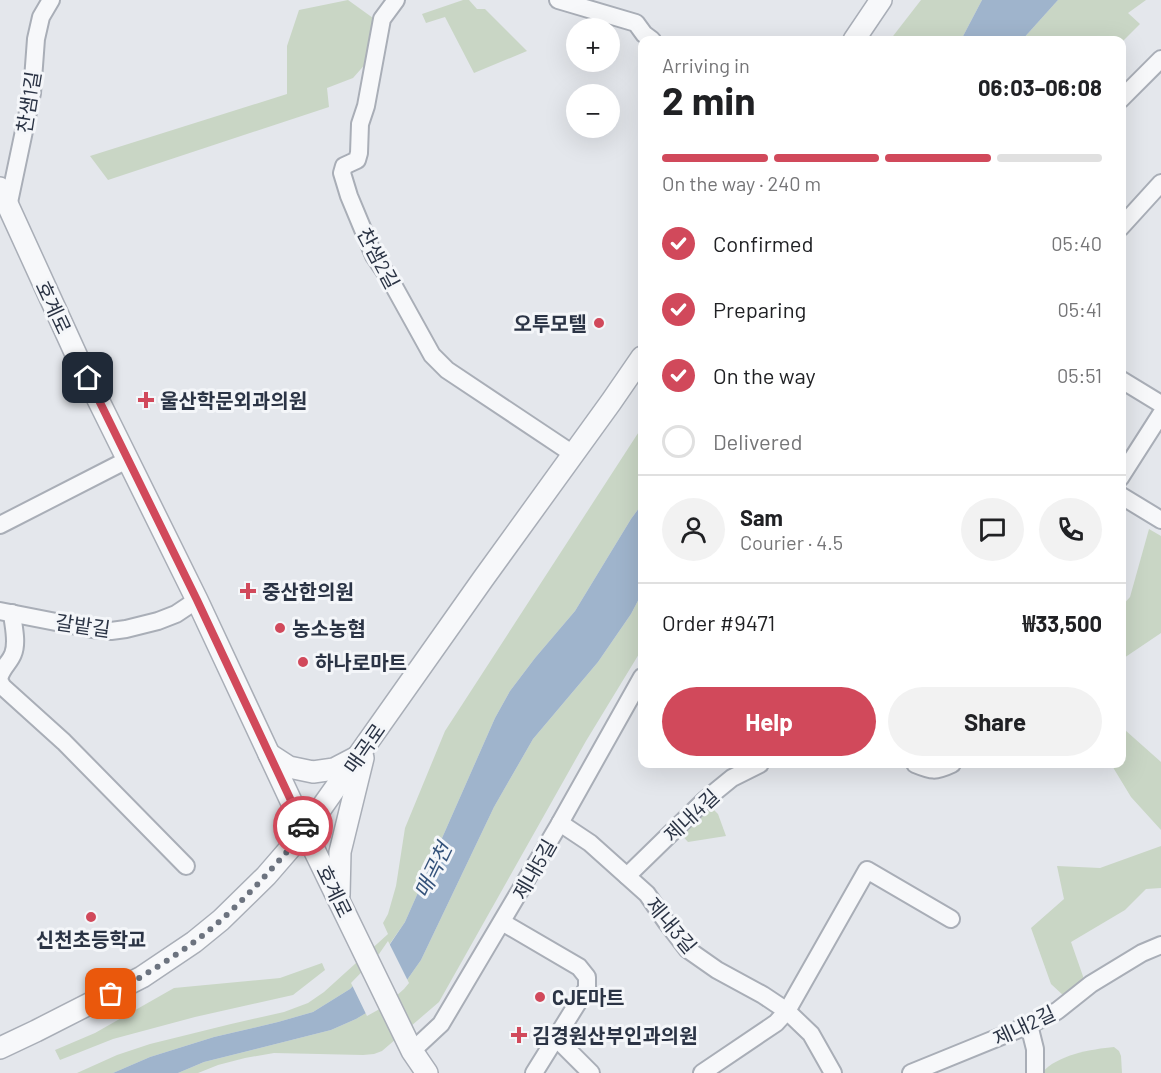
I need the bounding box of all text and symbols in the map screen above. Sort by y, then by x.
map controls [566,18,620,138]
button: + [566,18,620,72]
text: Arriving in [662,53,750,77]
street label: 찬샘1길 [11,69,45,135]
text: 06:03–06:08 [978,74,1102,100]
text: 2 min [662,76,755,123]
button: − [566,84,620,138]
text: On the way · 240 m [662,171,821,195]
street label: 찬샘2길 [353,223,405,293]
icon: check [662,227,695,260]
text: Confirmed [713,230,813,256]
text: 05:40 [1051,231,1102,255]
street label: 호계로 [31,277,77,337]
icon: check [662,293,695,326]
text: Preparing [713,296,806,322]
text: 05:41 [1057,297,1102,321]
place label: 오투모텔 [513,311,587,335]
marker: 오투모텔 [592,316,606,330]
pin [62,352,113,403]
icon: check [662,359,695,392]
icon: home [71,361,104,394]
text: On the way [713,362,816,388]
text: 05:51 [1057,363,1102,387]
place label: 울산학문외과의원 [160,388,307,412]
marker: 울산학문외과의원 [137,391,155,409]
text: Delivered [713,428,802,454]
button: person [662,498,725,561]
button: chat [961,498,1024,561]
button: phone [1039,498,1102,561]
text: Sam [740,504,783,530]
text: Courier · 4.5 [740,530,843,554]
place label: 중산한의원 [262,579,354,603]
marker: 중산한의원 [239,582,257,600]
street label: 갈밭길 [54,609,112,641]
text: Order #9471 [662,609,775,635]
text: ₩33,500 [1022,610,1102,636]
place label: 농소농협 [292,616,366,640]
marker: 농소농협 [273,621,287,635]
place label: 하나로마트 [315,650,407,674]
marker: 하나로마트 [296,655,310,669]
button: Help [662,687,876,756]
button: Share [888,687,1102,756]
street label: 매곡로 [338,719,390,777]
street label: 제내4길 [659,784,723,846]
courier [273,796,333,856]
icon: car [287,810,320,843]
street label: 제내5길 [507,835,561,903]
water label: 매곡천 [408,836,457,902]
street label: 호계로 [312,861,358,921]
street label: 제내3길 [642,892,702,958]
marker: 신천초등학교 [84,910,98,924]
place label: 신천초등학교 [36,927,146,951]
pin [85,968,136,1019]
icon: bag [94,977,127,1010]
place label: CJE마트 [552,985,624,1009]
marker: CJE마트 [533,990,547,1004]
street label: 제내2길 [989,1000,1059,1050]
place label: 김경원산부인과의원 [532,1023,698,1047]
marker: 김경원산부인과의원 [510,1026,528,1044]

